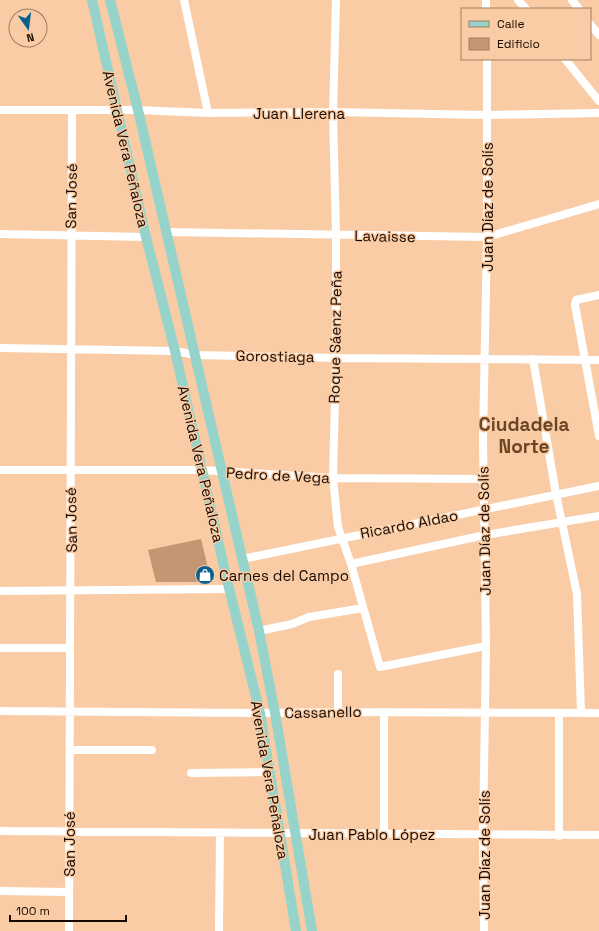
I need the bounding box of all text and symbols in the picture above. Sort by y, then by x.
north arrow [8,8,48,48]
legend [461,8,591,60]
text: Calle [497,16,525,32]
text: N [25,30,36,45]
text: Edificio [497,36,540,52]
street label: Avenida Vera Peñaloza [99,69,153,230]
street label: Juan Llerena [253,104,345,123]
street label: Juan Díaz de Solís [478,142,497,272]
street label: San José [61,163,81,229]
street label: Lavaisse [354,226,416,246]
street label: Roque Sáenz Peña [324,270,346,404]
street label: Gorostiaga [235,346,315,366]
street label: Avenida Vera Peñaloza [174,384,228,545]
district label: Ciudadela Norte [478,412,570,459]
street label: Pedro de Vega [226,463,331,487]
street label: Juan Díaz de Solís [473,466,495,596]
street label: San José [61,487,81,553]
street label: Ricardo Aldao [359,505,459,543]
shop icon: Carnes del Campo [194,564,216,586]
place label: Carnes del Campo [219,566,349,585]
street label: Avenida Vera Peñaloza [247,699,293,861]
street label: Cassanello [284,702,362,722]
street label: Juan Díaz de Solís [475,790,494,920]
street label: San José [60,811,79,877]
street label: Juan Pablo López [309,825,435,844]
scale bar [10,897,126,923]
text: 100 m [16,903,50,919]

